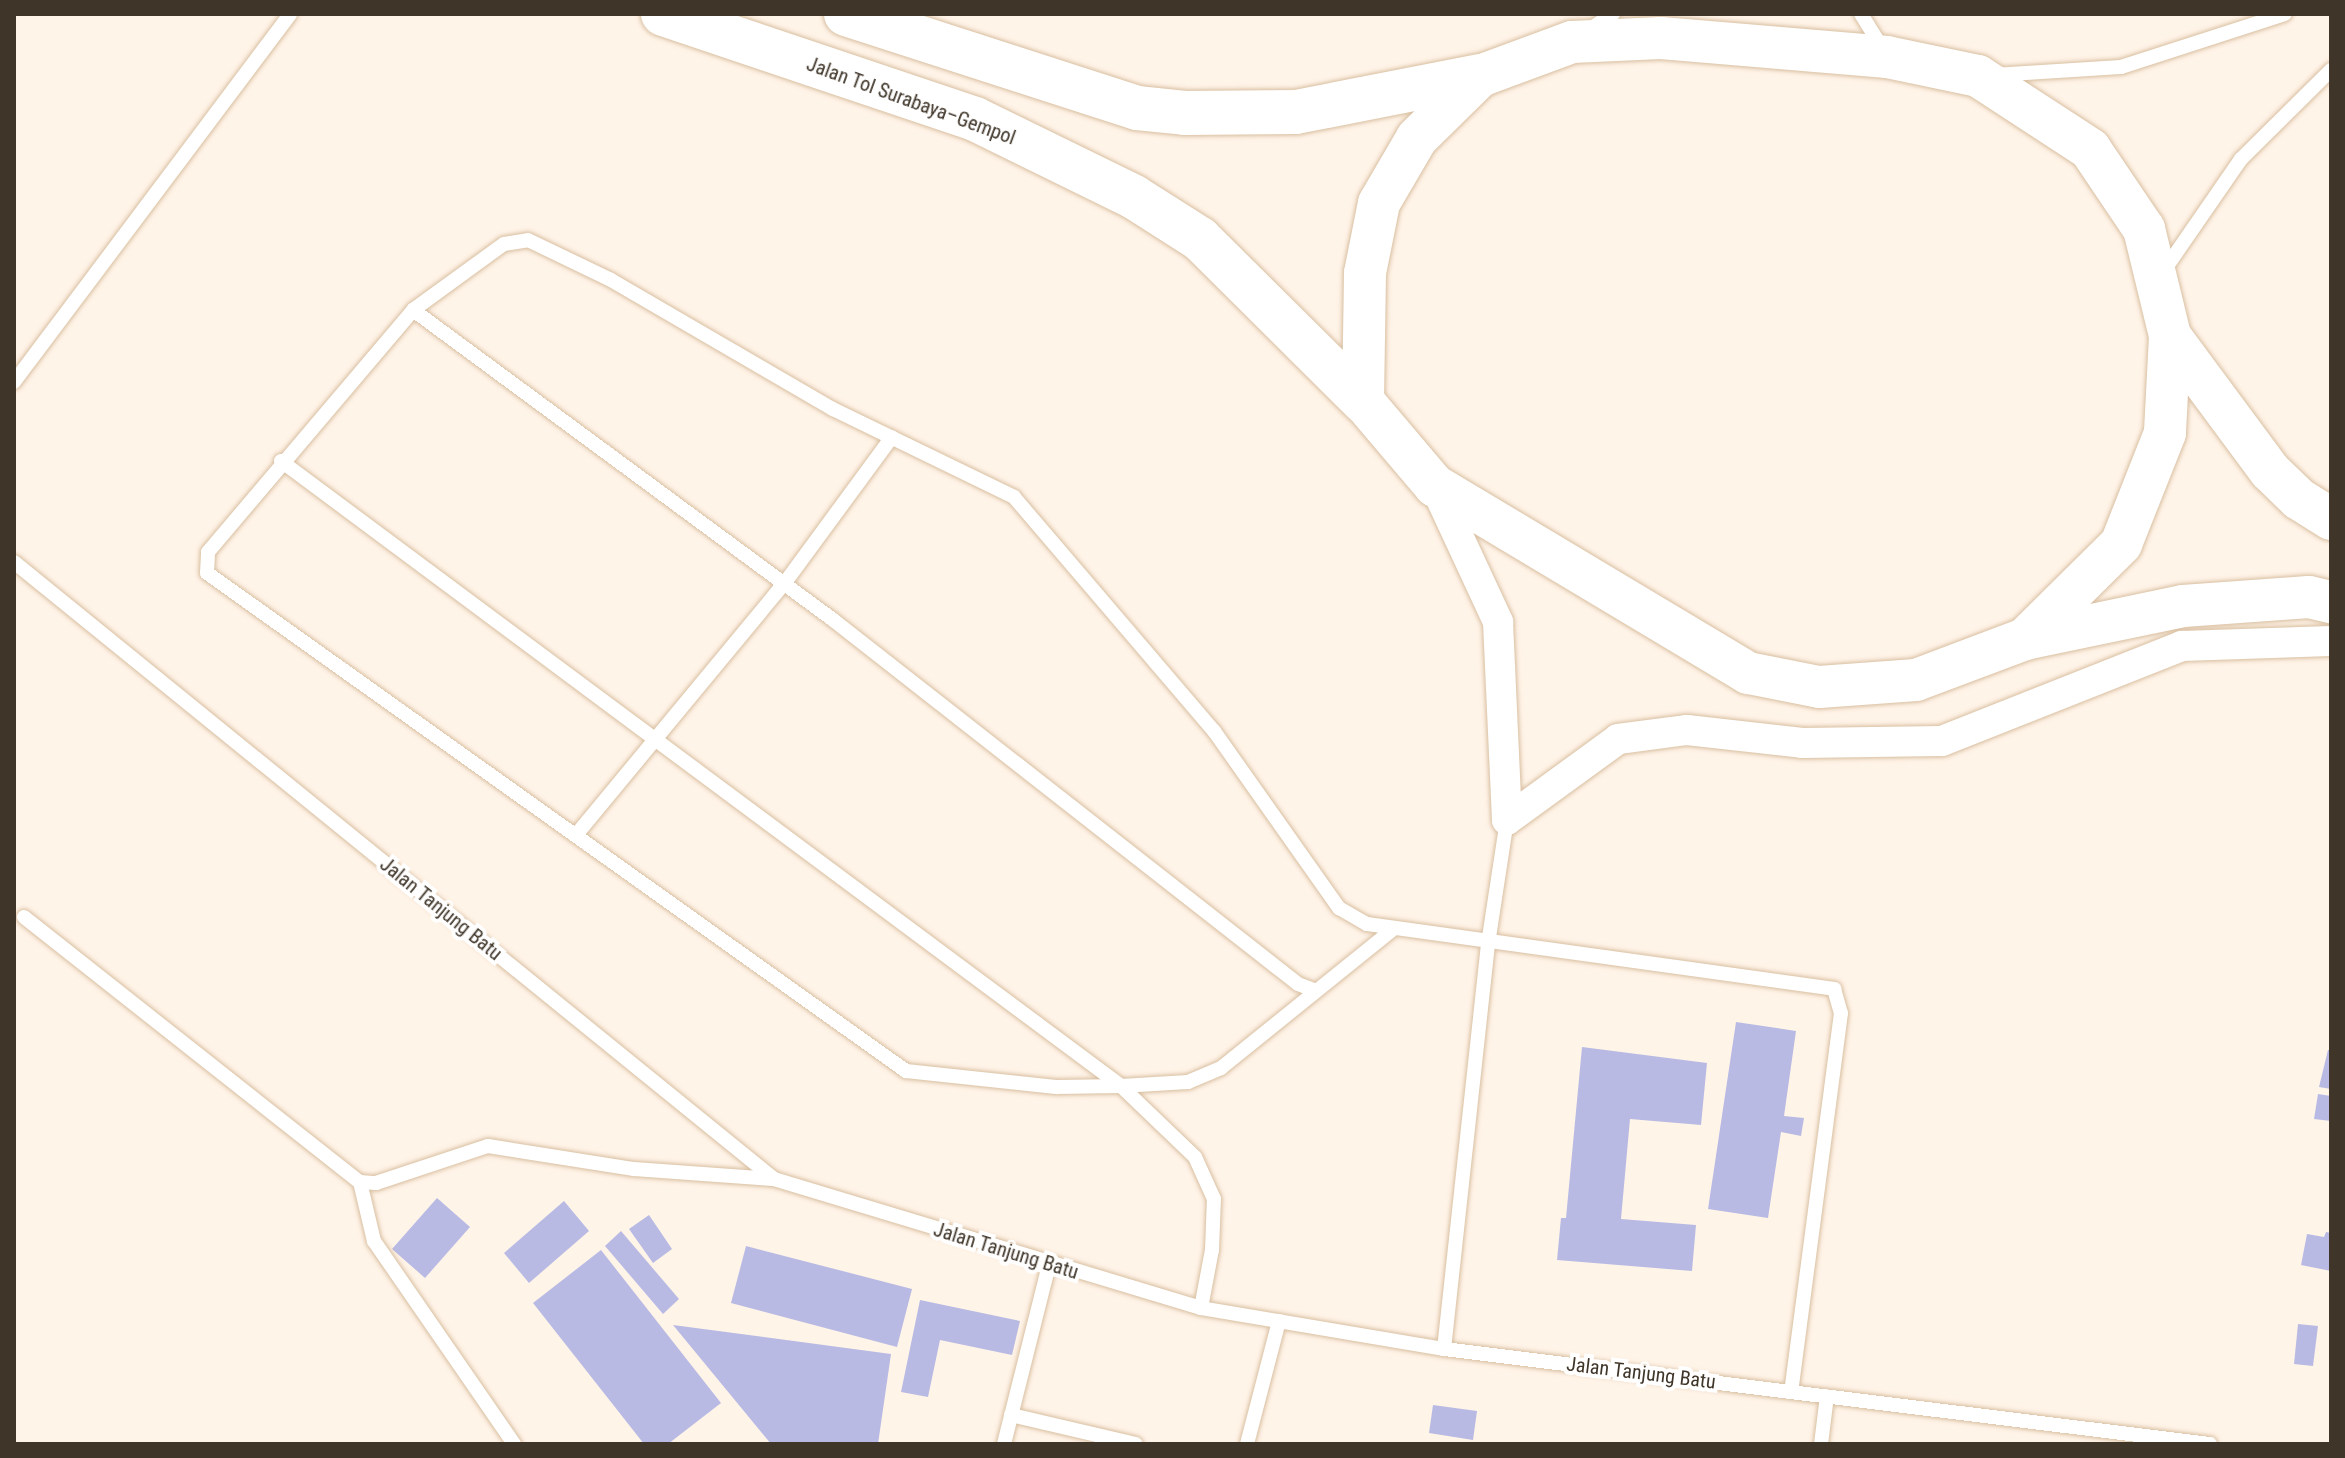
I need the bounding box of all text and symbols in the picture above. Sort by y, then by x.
street label: Jalan Tol Surabaya–Gempol [803,52,1019,150]
street label: Jalan Tanjung Batu [375,852,507,966]
street label: Jalan Tanjung Batu [930,1218,1082,1284]
street label: Jalan Tanjung Batu [1565,1352,1717,1394]

